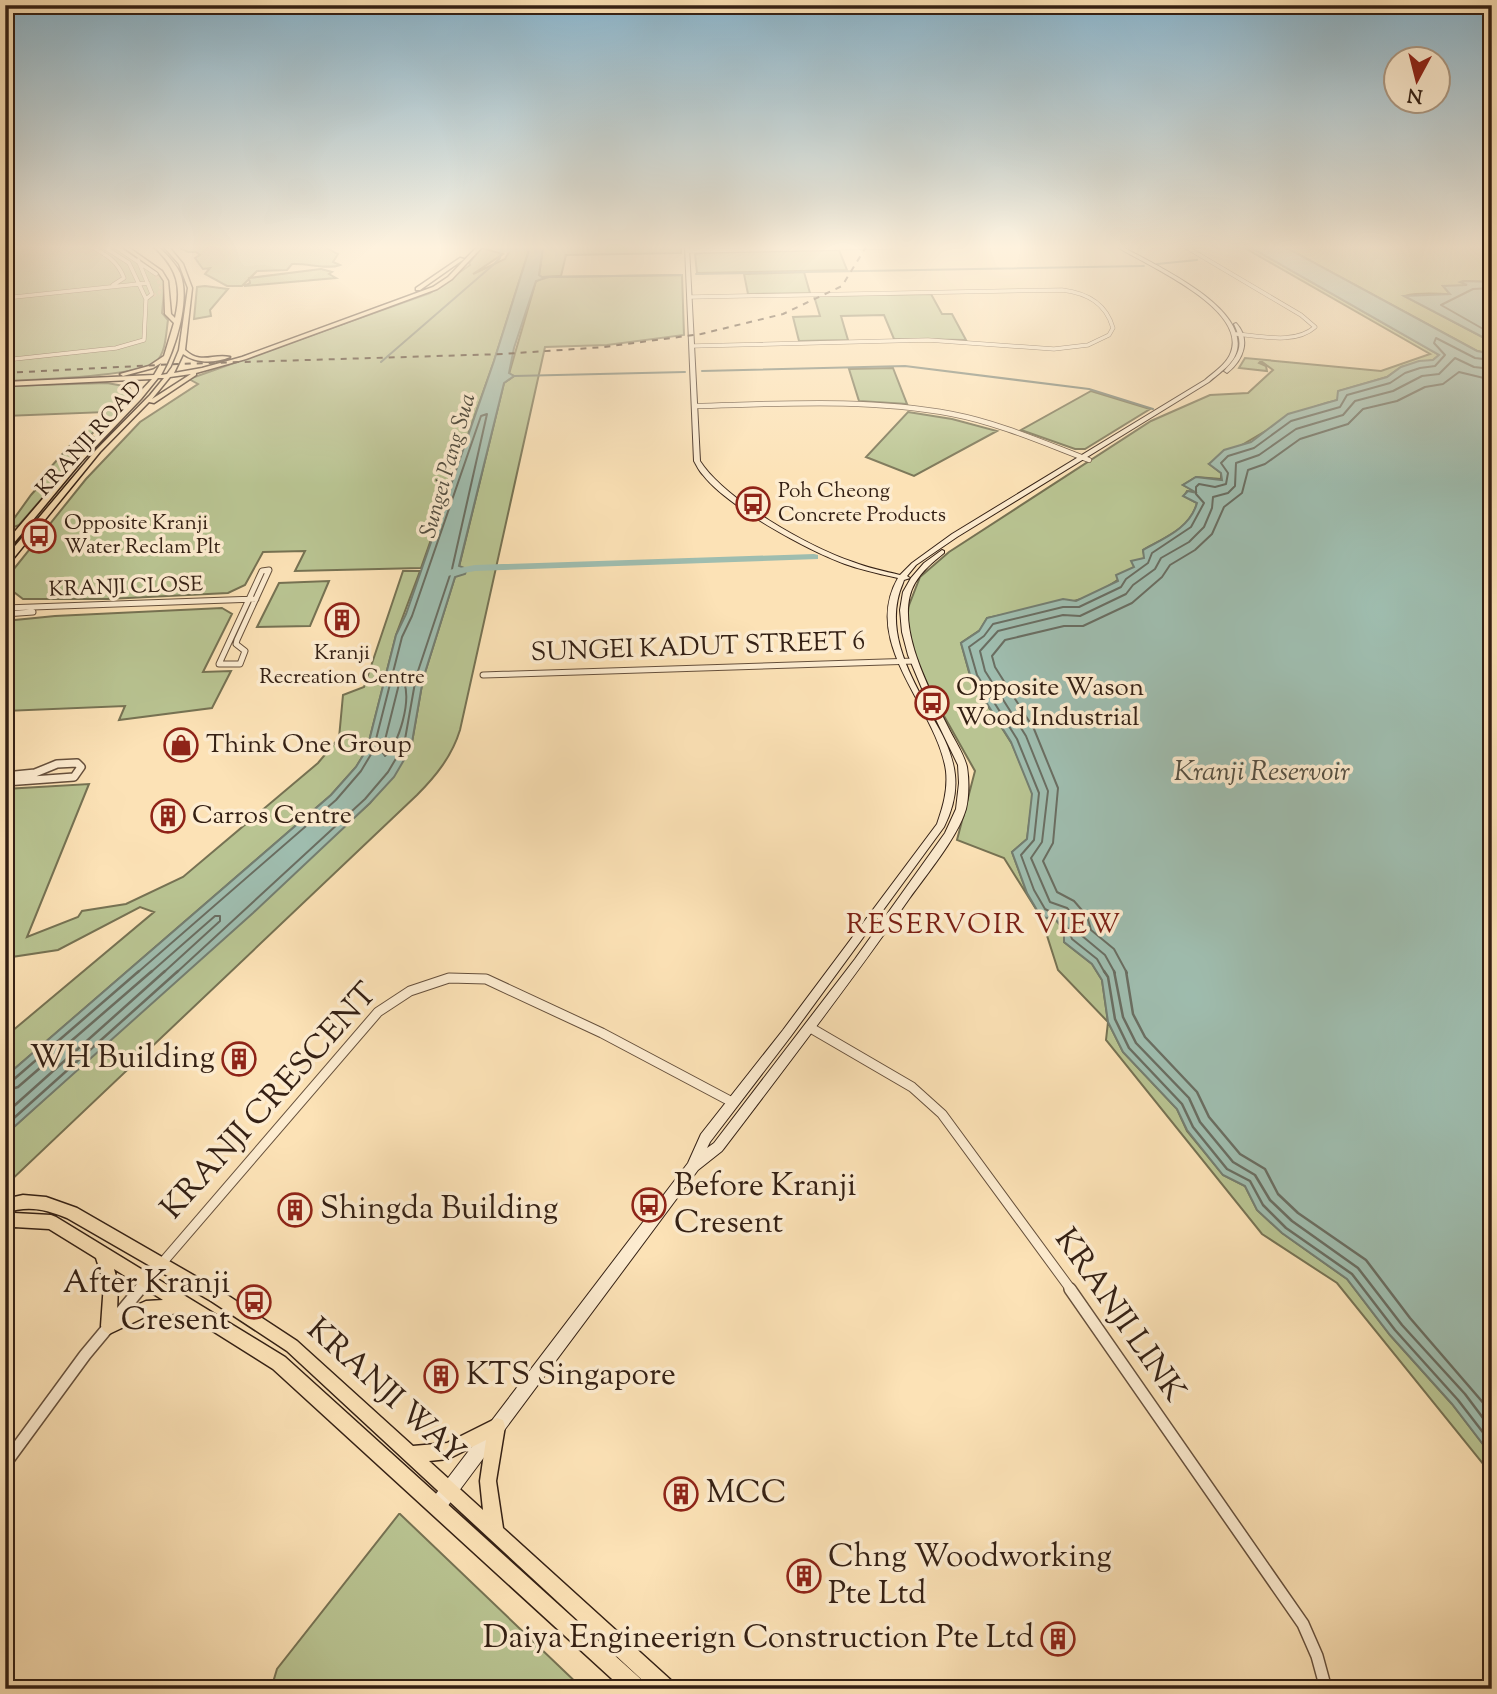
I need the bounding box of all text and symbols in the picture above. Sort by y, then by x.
north arrow [1382,46,1452,116]
text: N [1406,80,1424,109]
street label: KRANJI ROAD [30,374,150,504]
water label: Sungei Pang Sua [413,390,485,542]
place label: Poh Cheong Concrete Products [778,477,946,531]
bus stop icon: Poh Cheong Concrete Products [734,485,772,523]
place label: Opposite Kranji Water Reclam Plt [64,509,221,563]
bus stop icon: Opposite Kranji Water Reclam Plt [20,517,58,555]
street label: KRANJI CLOSE [48,570,204,606]
building icon: Kranji Recreation Centre [323,601,361,639]
street label: SUNGEI KADUT STREET 6 [530,624,866,672]
place label: Kranji Recreation Centre [259,639,425,693]
place label: Opposite Wason Wood Industrial [956,670,1144,737]
bus stop icon: Opposite Wason Wood Industrial [913,684,951,722]
shop icon: Think One Group [162,726,200,764]
place label: Think One Group [206,727,412,764]
water label: Kranji Reservoir [1174,753,1350,793]
building icon: Carros Centre [149,797,187,835]
place label: Carros Centre [192,798,352,835]
district label: RESERVOIR VIEW [846,906,1122,946]
street label: KRANJI CRESCENT [151,973,389,1231]
place label: WH Building [30,1036,215,1082]
building icon: WH Building [220,1040,258,1078]
place label: Before Kranji Cresent [674,1164,856,1247]
bus stop icon: Before Kranji Cresent [630,1186,668,1224]
place label: Shingda Building [320,1187,558,1233]
building icon: Shingda Building [276,1191,314,1229]
street label: KRANJI LINK [1042,1220,1196,1412]
place label: After Kranji Cresent [63,1261,230,1344]
bus stop icon: After Kranji Cresent [235,1283,273,1321]
street label: KRANJI WAY [296,1308,475,1476]
place label: KTS Singapore [466,1353,676,1399]
building icon: KTS Singapore [422,1357,460,1395]
place label: MCC [706,1471,787,1517]
building icon: MCC [662,1475,700,1513]
place label: Chng Woodworking Pte Ltd [828,1535,1112,1618]
building icon: Chng Woodworking Pte Ltd [785,1557,823,1595]
place label: Daiya Engineerign Construction Pte Ltd [483,1616,1034,1662]
building icon: Daiya Engineerign Construction Pte Ltd [1039,1620,1077,1658]

